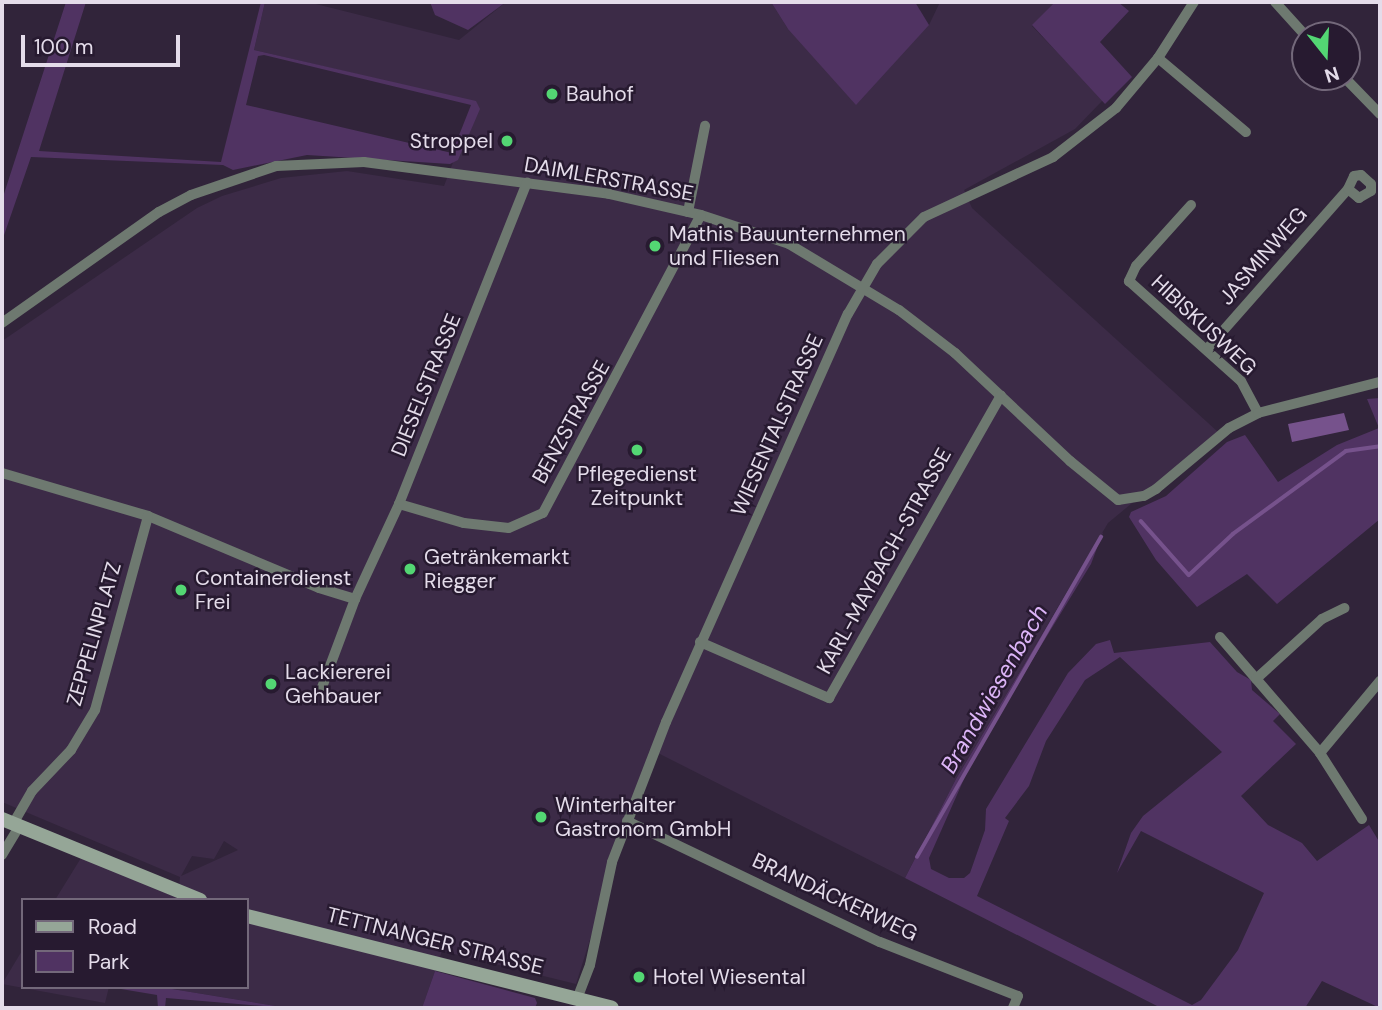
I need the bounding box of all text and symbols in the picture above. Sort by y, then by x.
scale bar [24,21,184,65]
north arrow [1291,21,1361,91]
text: 100 m [34,33,94,61]
text: N [1322,61,1342,89]
place label: Bauhof [566,81,634,107]
marker: Bauhof [544,86,560,102]
place label: Stroppel [410,128,493,154]
marker: Stroppel [499,133,515,149]
street label: DAIMLERSTRASSE [522,152,696,206]
street label: JASMINWEG [1214,202,1312,310]
place label: Mathis Bauunternehmen und Fliesen [669,221,906,271]
marker: Mathis Bauunternehmen und Fliesen [647,238,663,254]
street label: HIBISKUSWEG [1146,270,1262,380]
street label: DIESELSTRASSE [386,310,466,460]
street label: WIESENTALSTRASSE [726,330,828,520]
street label: BENZSTRASSE [527,356,615,488]
marker: Pflegedienst Zeitpunkt [629,442,645,458]
street label: KARL-MAYBACH-STRASSE [811,444,957,678]
place label: Pflegedienst Zeitpunkt [577,461,697,511]
place label: Getränkemarkt Riegger [424,544,569,594]
street label: ZEPPELINPLATZ [61,559,127,709]
marker: Getränkemarkt Riegger [402,561,418,577]
place label: Containerdienst Frei [195,565,351,615]
marker: Containerdienst Frei [173,582,189,598]
water label: Brandwiesenbach [935,600,1053,778]
place label: Lackiererei Gehbauer [285,659,391,709]
marker: Lackiererei Gehbauer [263,676,279,692]
place label: Winterhalter Gastronom GmbH [555,792,731,842]
marker: Winterhalter Gastronom GmbH [533,809,549,825]
street label: BRANDÄCKERWEG [748,848,922,946]
legend [21,898,248,989]
street label: TETTNANGER STRASSE [324,902,546,980]
text: Road [88,913,137,941]
text: Park [88,948,129,976]
place label: Hotel Wiesental [653,964,806,990]
marker: Hotel Wiesental [631,969,647,985]

